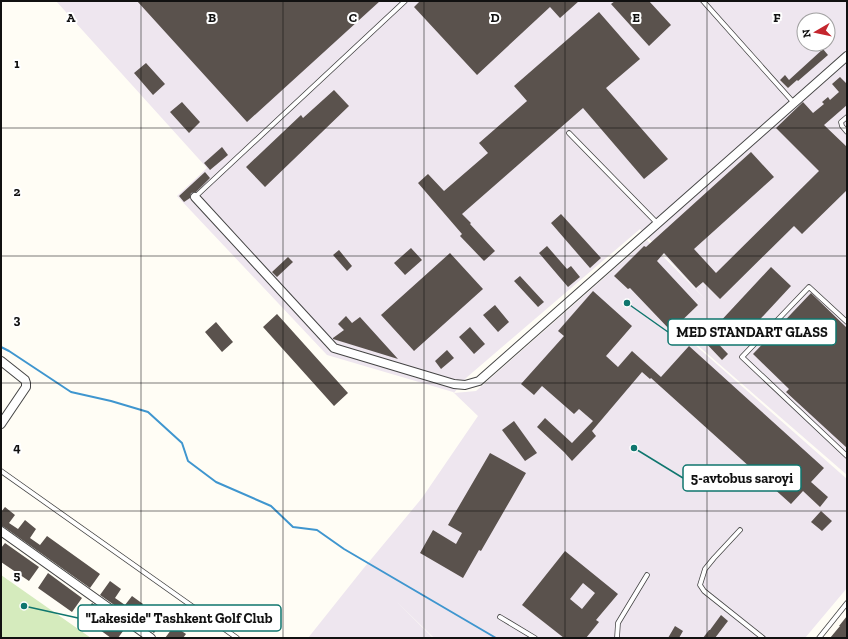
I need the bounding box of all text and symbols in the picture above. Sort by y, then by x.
text: A [67,10,76,25]
text: B [208,10,216,25]
text: C [349,10,357,25]
text: D [490,10,500,25]
text: E [632,10,640,25]
text: F [773,10,781,25]
north arrow [796,12,836,52]
text: N [799,28,814,39]
text: 1 [14,56,20,71]
text: 2 [14,184,21,199]
text: 3 [14,312,21,327]
callout: MED STANDART GLASS [668,319,836,345]
text: MED STANDART GLASS [676,324,828,341]
text: 4 [13,440,21,455]
callout: 5-avtobus saroyi [683,465,801,491]
text: 5-avtobus saroyi [691,470,793,487]
text: 5 [14,568,21,583]
callout: "Lakeside" Tashkent Golf Club [78,605,281,631]
text: "Lakeside" Tashkent Golf Club [86,610,273,627]

